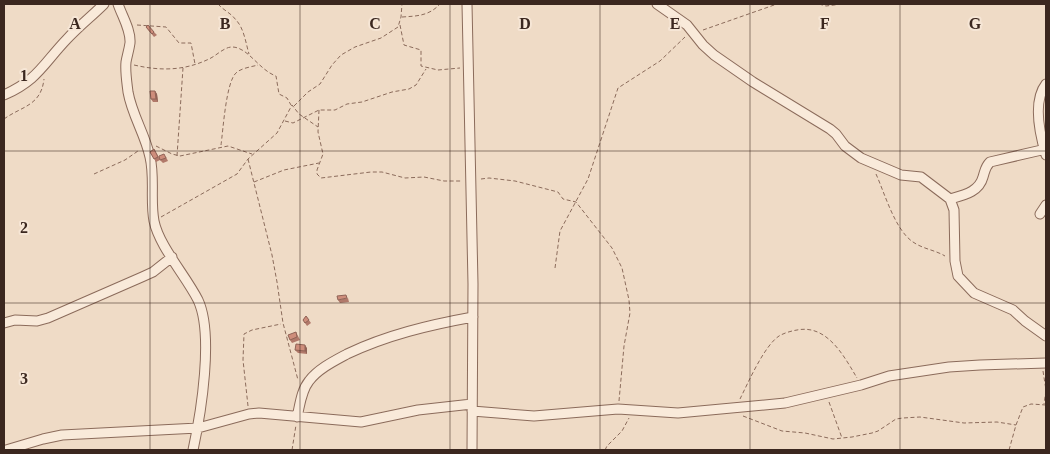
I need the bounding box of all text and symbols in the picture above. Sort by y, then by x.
text: A [69,15,81,32]
text: B [220,15,231,32]
text: C [369,15,381,32]
text: D [519,15,531,32]
text: E [670,15,680,32]
text: F [820,15,830,32]
text: G [969,15,982,32]
text: 1 [20,67,28,84]
text: 2 [20,219,28,236]
text: 3 [20,370,28,387]

